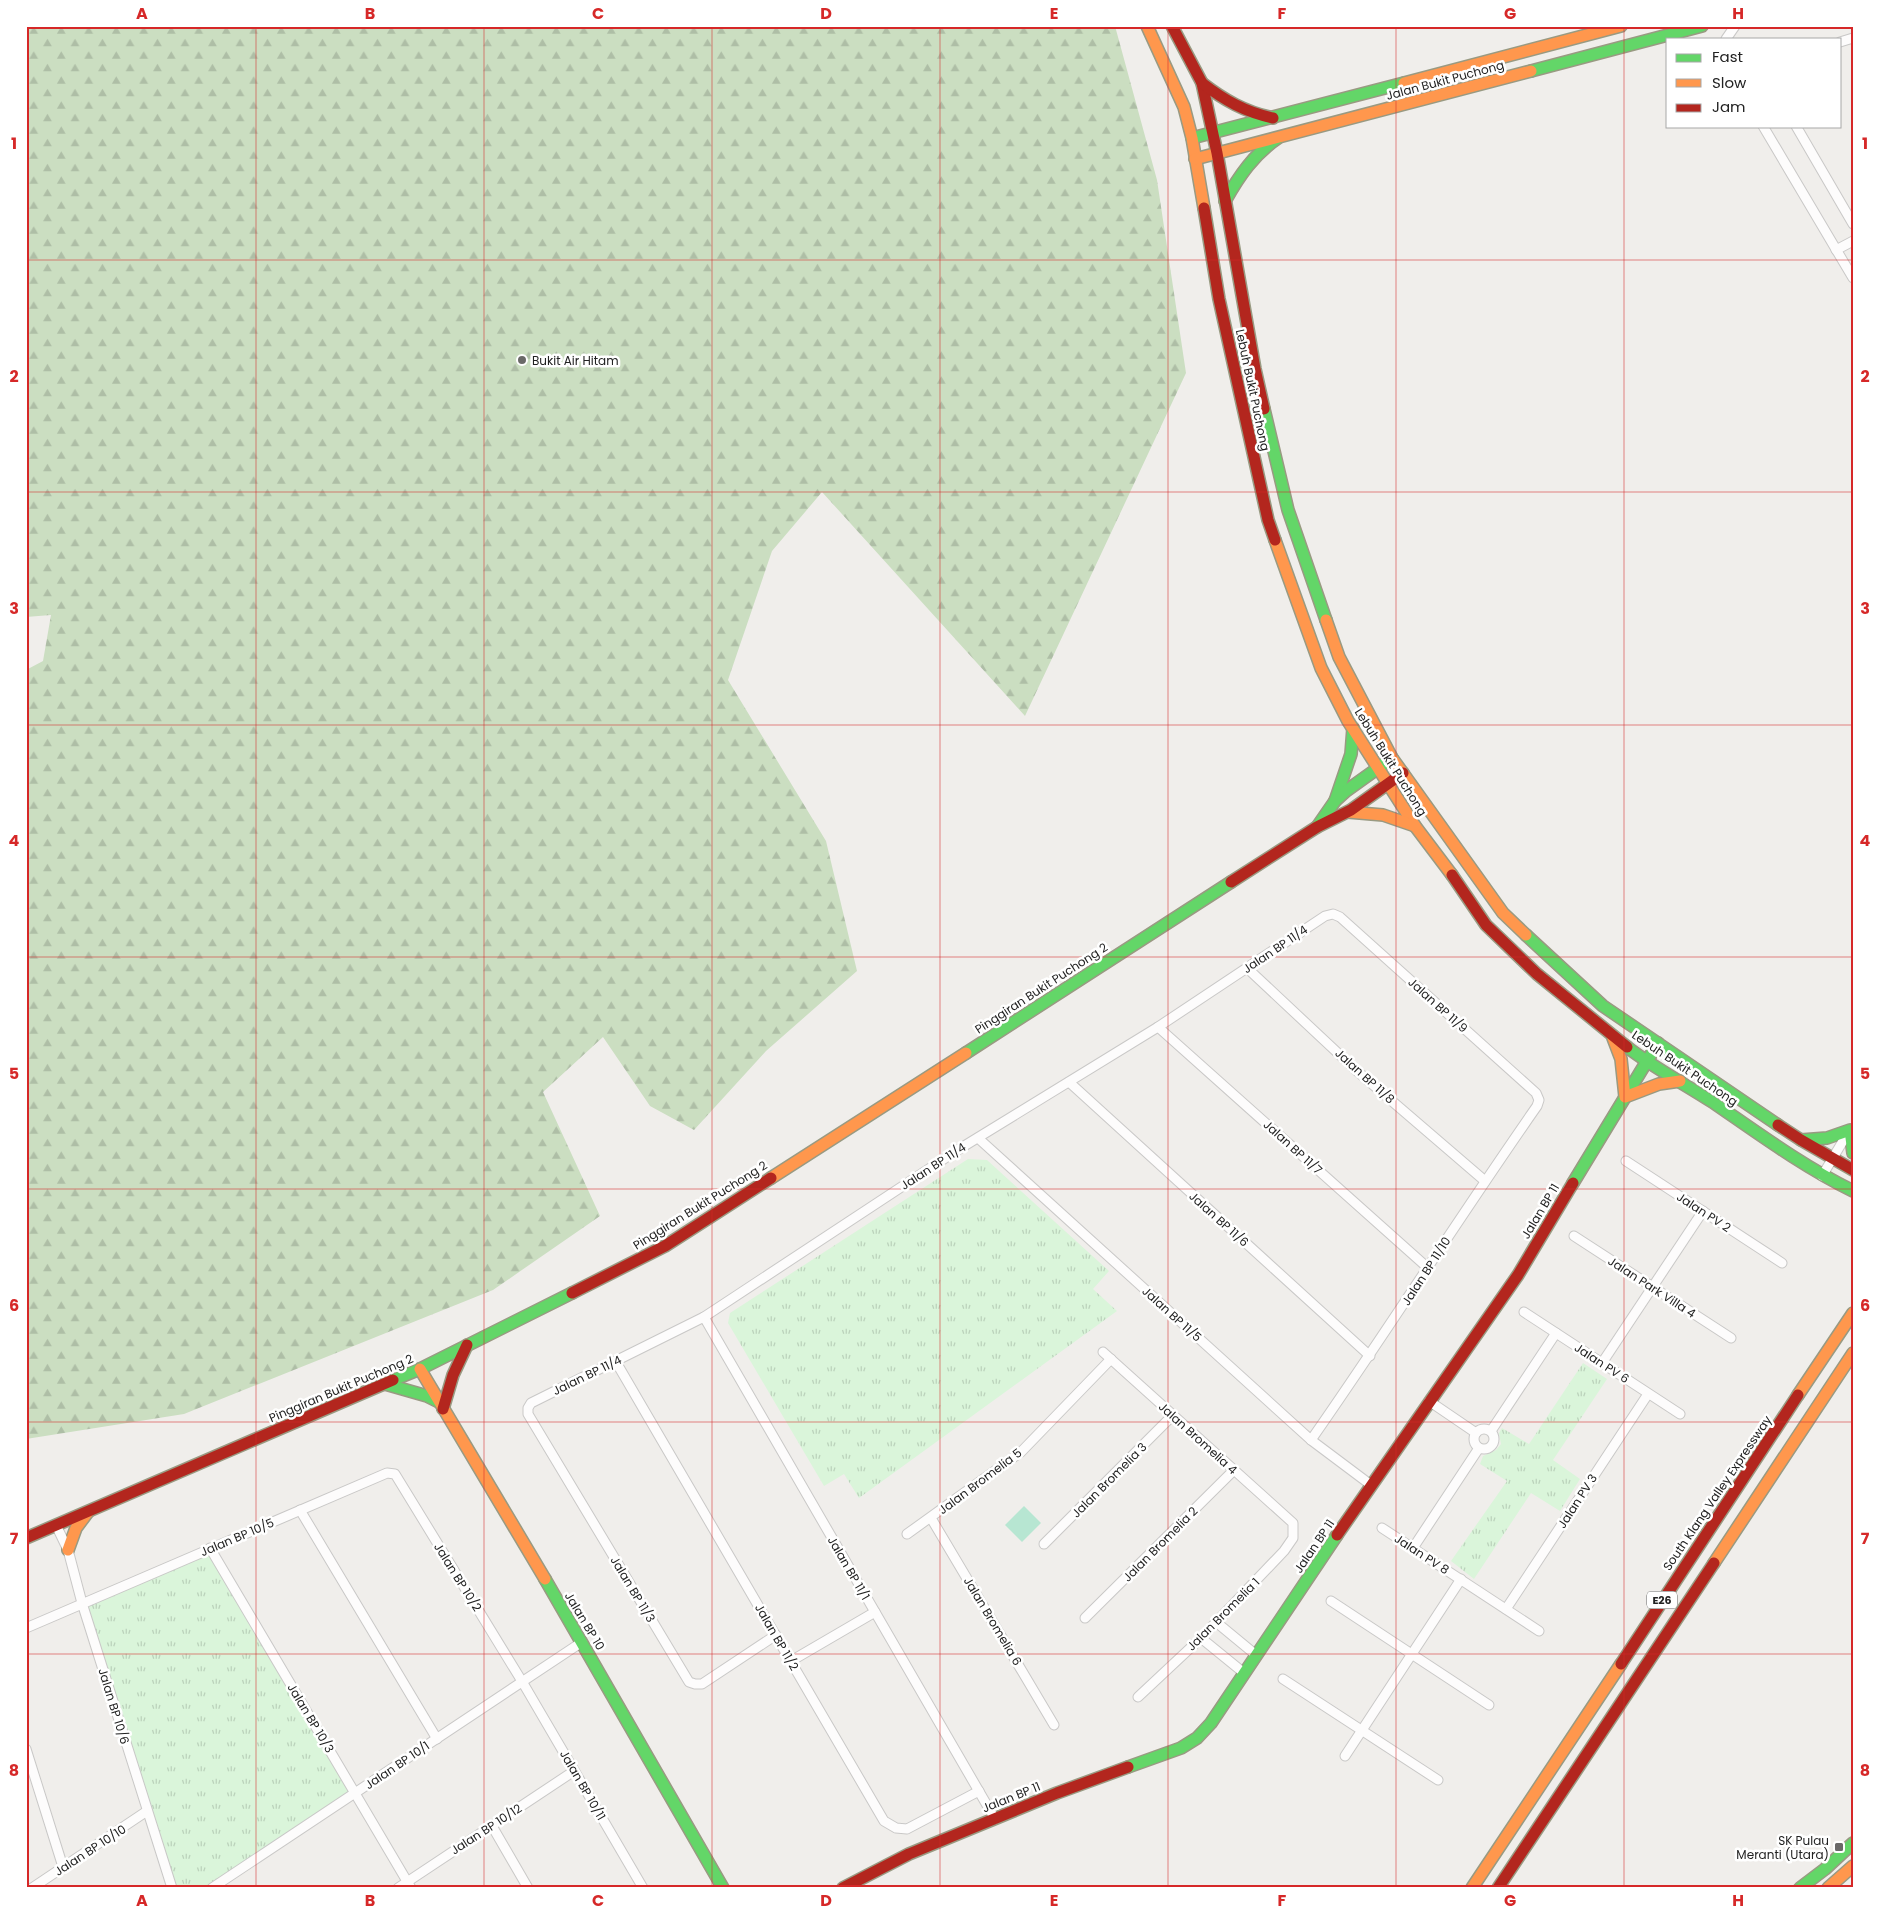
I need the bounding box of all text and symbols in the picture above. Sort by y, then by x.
text: A [136,2,148,25]
text: B [365,2,375,25]
text: C [592,2,604,25]
text: D [820,2,832,25]
text: E [1050,2,1058,25]
text: F [1278,2,1287,25]
text: G [1504,2,1516,25]
text: H [1732,2,1744,25]
legend [1666,38,1842,128]
text: Fast [1712,46,1743,67]
street label: Jalan Bukit Puchong [1384,56,1506,104]
text: Slow [1712,72,1747,93]
text: Jam [1712,96,1746,117]
text: 1 [11,132,17,155]
text: 1 [1862,132,1868,155]
street label: Lebuh Bukit Puchong [1232,328,1274,452]
place label: Bukit Air Hitam [532,352,619,369]
marker: Bukit Air Hitam [516,354,528,366]
text: 2 [9,365,19,388]
text: 2 [1860,365,1870,388]
text: 3 [9,597,19,620]
text: 3 [1860,597,1870,620]
street label: Lebuh Bukit Puchong [1351,705,1431,819]
text: 4 [9,829,20,852]
text: 4 [1860,829,1871,852]
street label: Jalan BP 11/4 [1239,921,1311,977]
street label: Pinggiran Bukit Puchong 2 [971,939,1111,1037]
street label: Jalan BP 11/9 [1404,974,1472,1036]
street label: Lebuh Bukit Puchong [1629,1026,1741,1110]
street label: Jalan BP 11/8 [1331,1045,1399,1107]
text: 5 [9,1062,19,1085]
text: 5 [1860,1062,1870,1085]
street label: Jalan BP 11/7 [1260,1116,1326,1178]
street label: Jalan BP 11/4 [897,1138,969,1194]
street label: Pinggiran Bukit Puchong 2 [630,1157,770,1253]
street label: Jalan BP 11 [1517,1180,1563,1242]
street label: Jalan BP 11/6 [1185,1188,1253,1250]
street label: Jalan PV 2 [1674,1188,1735,1236]
street label: Jalan BP 11/10 [1397,1233,1455,1309]
street label: Jalan Park Villa 4 [1605,1252,1699,1322]
street label: Jalan BP 11/5 [1138,1283,1206,1345]
text: 6 [9,1294,19,1317]
text: 6 [1860,1294,1870,1317]
street label: Jalan PV 6 [1571,1339,1633,1387]
street label: Pinggiran Bukit Puchong 2 [266,1350,416,1426]
street label: Jalan BP 11/4 [550,1351,625,1399]
street label: Jalan Bromelia 4 [1155,1398,1241,1478]
street label: South Klang Valley Expressway [1659,1412,1776,1574]
street label: Jalan Bromelia 3 [1068,1439,1150,1521]
street label: Jalan Bromelia 5 [935,1444,1025,1518]
street label: Jalan PV 3 [1553,1470,1601,1532]
street label: Jalan Bromelia 2 [1119,1503,1201,1585]
street label: Jalan BP 10/5 [198,1514,276,1560]
street label: Jalan BP 11 [1290,1516,1338,1576]
text: 7 [10,1527,19,1550]
text: 7 [1861,1527,1870,1550]
street label: Jalan PV 8 [1391,1530,1453,1578]
street label: Jalan BP 11/1 [824,1533,874,1603]
street label: Jalan BP 10/2 [430,1539,486,1615]
street label: Jalan BP 11/3 [607,1553,659,1625]
street label: Jalan Bromelia 6 [960,1574,1026,1668]
street label: Jalan Bromelia 1 [1183,1574,1263,1654]
street label: Jalan BP 10 [561,1589,609,1653]
road number: E26 [1647,1592,1677,1608]
street label: Jalan BP 11/2 [751,1601,803,1673]
street label: Jalan BP 10/6 [94,1666,134,1746]
street label: Jalan BP 10/3 [284,1680,338,1756]
street label: Jalan BP 10/1 [361,1737,433,1793]
street label: Jalan BP 10/11 [556,1747,610,1823]
text: 8 [9,1759,19,1782]
text: 8 [1860,1759,1870,1782]
street label: Jalan BP 11 [979,1778,1043,1816]
street label: Jalan BP 10/12 [447,1800,525,1858]
street label: Jalan BP 10/10 [51,1820,129,1880]
place label: SK Pulau Meranti (Utara) [1736,1832,1829,1863]
marker: SK Pulau Meranti (Utara) [1833,1841,1845,1853]
text: A [136,1889,148,1912]
text: B [365,1889,375,1912]
text: C [592,1889,604,1912]
text: D [820,1889,832,1912]
text: E [1050,1889,1058,1912]
text: F [1278,1889,1287,1912]
text: G [1504,1889,1516,1912]
text: H [1732,1889,1744,1912]

